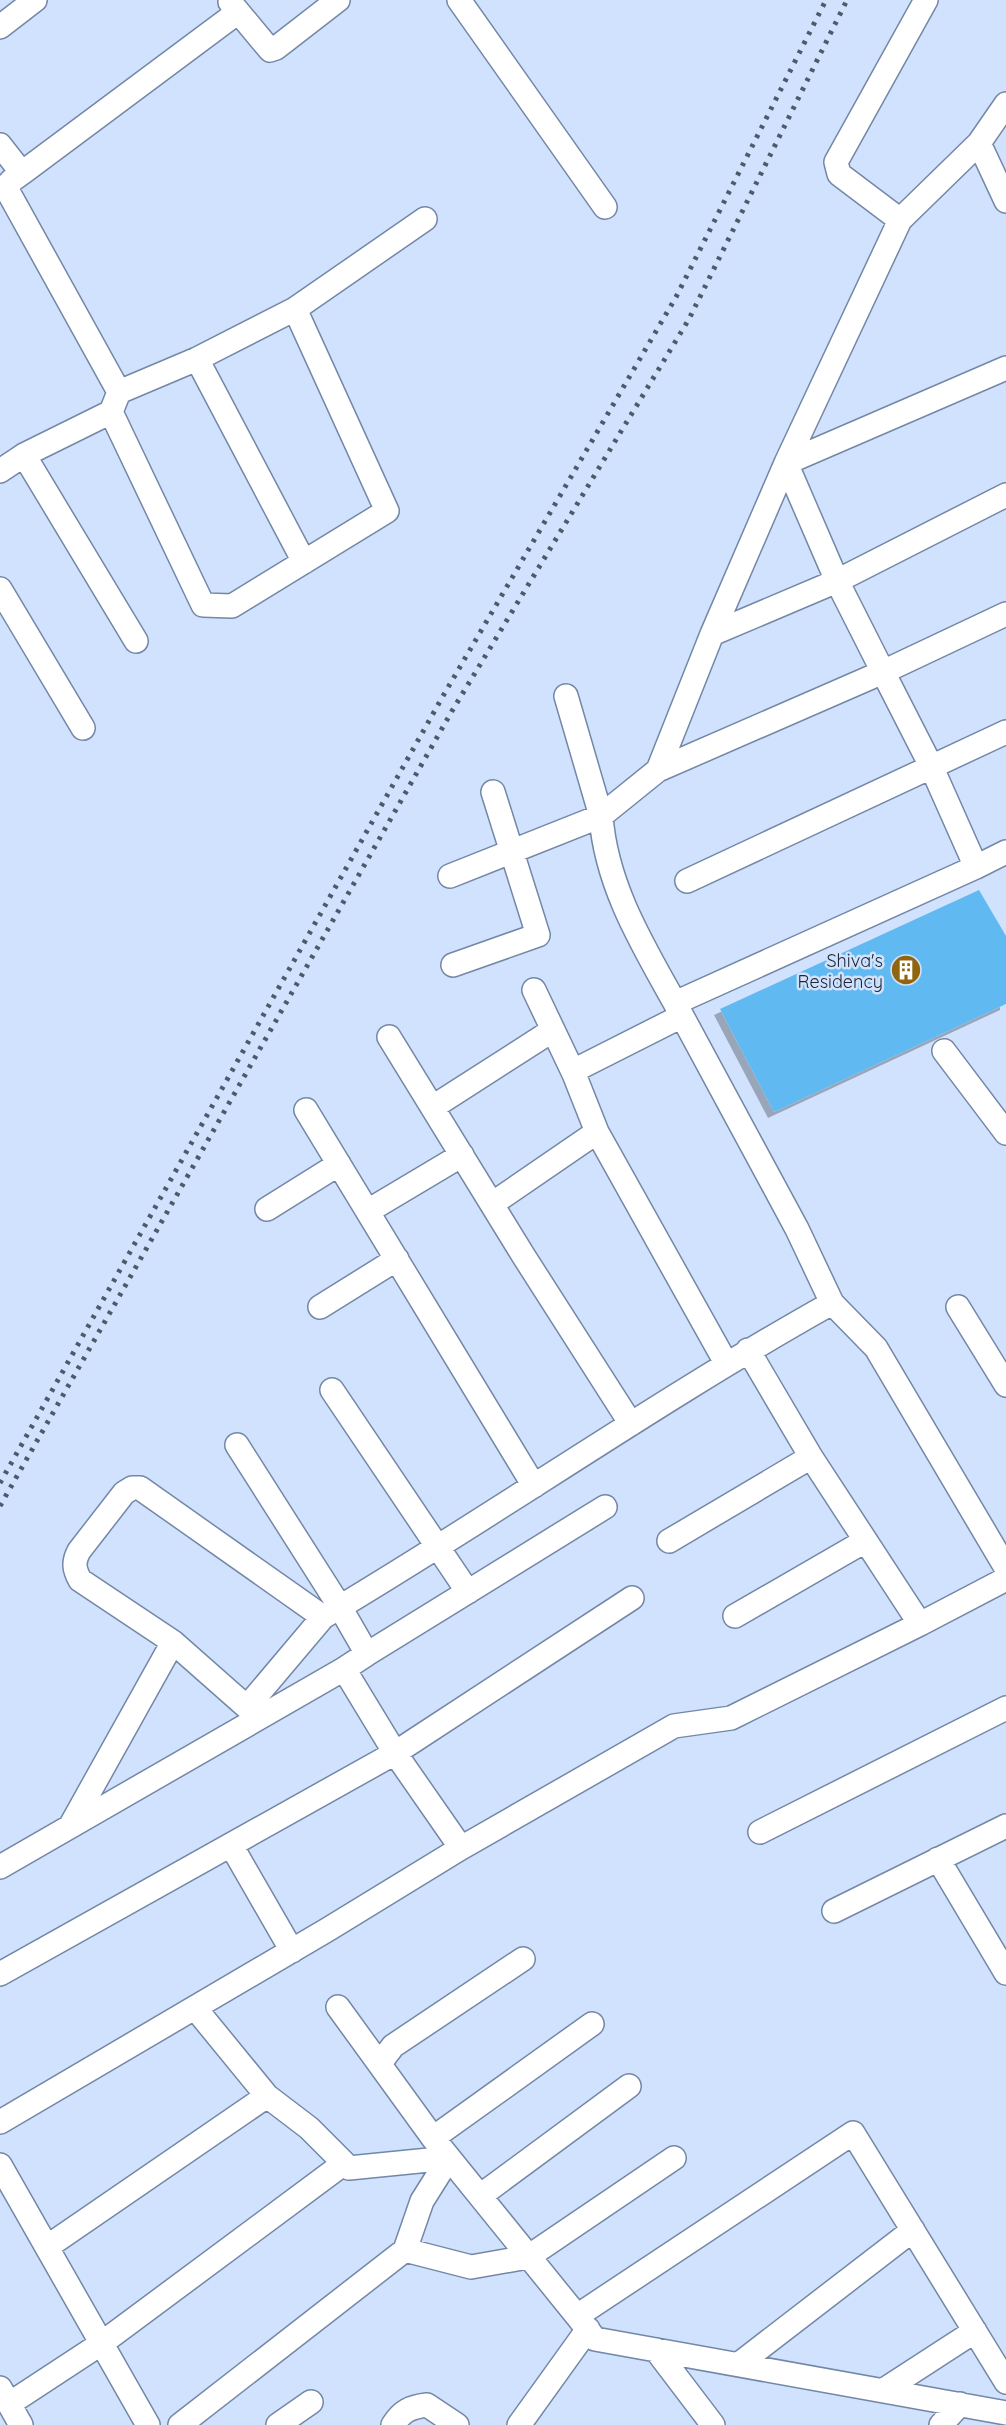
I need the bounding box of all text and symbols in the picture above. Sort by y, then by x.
place label: Shiva's Residency [798,949,883,993]
building icon: Shiva's Residency [889,953,923,987]

